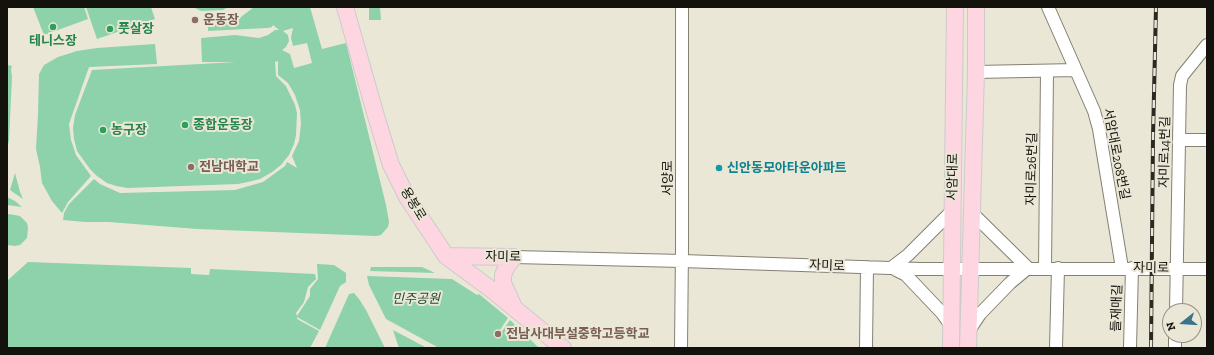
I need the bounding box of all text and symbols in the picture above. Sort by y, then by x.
place label: 운동장 [203,12,239,28]
marker: 운동장 [190,15,200,25]
place label: 풋살장 [118,21,154,37]
marker: 테니스장 [48,22,58,32]
marker: 풋살장 [105,24,115,34]
place label: 테니스장 [29,33,77,49]
street label: 서암대로208번길 [1099,107,1133,201]
street label: 자미로14번길 [1157,116,1173,188]
place label: 종합운동장 [193,117,253,133]
marker: 종합운동장 [180,120,190,130]
place label: 농구장 [111,122,147,138]
marker: 농구장 [98,125,108,135]
street label: 자미로26번길 [1024,132,1040,206]
street label: 서암대로 [945,153,961,201]
place label: 전남대학교 [199,159,259,175]
street label: 서양로 [660,160,676,196]
place label: 신안동모아타운아파트 [727,160,847,176]
marker: 전남대학교 [186,162,196,172]
marker: 신안동모아타운아파트 [714,163,724,173]
street label: 용봉로 [397,185,429,223]
street label: 자미로 [485,249,521,265]
street label: 자미로 [809,258,845,274]
street label: 자미로 [1133,260,1169,276]
street label: 들재매길 [1108,284,1126,332]
park label: 민주공원 [392,291,440,307]
north arrow [1162,303,1202,343]
text: N [1164,320,1178,332]
place label: 전남사대부설중학고등학교 [506,326,650,342]
marker: 전남사대부설중학고등학교 [493,329,503,339]

